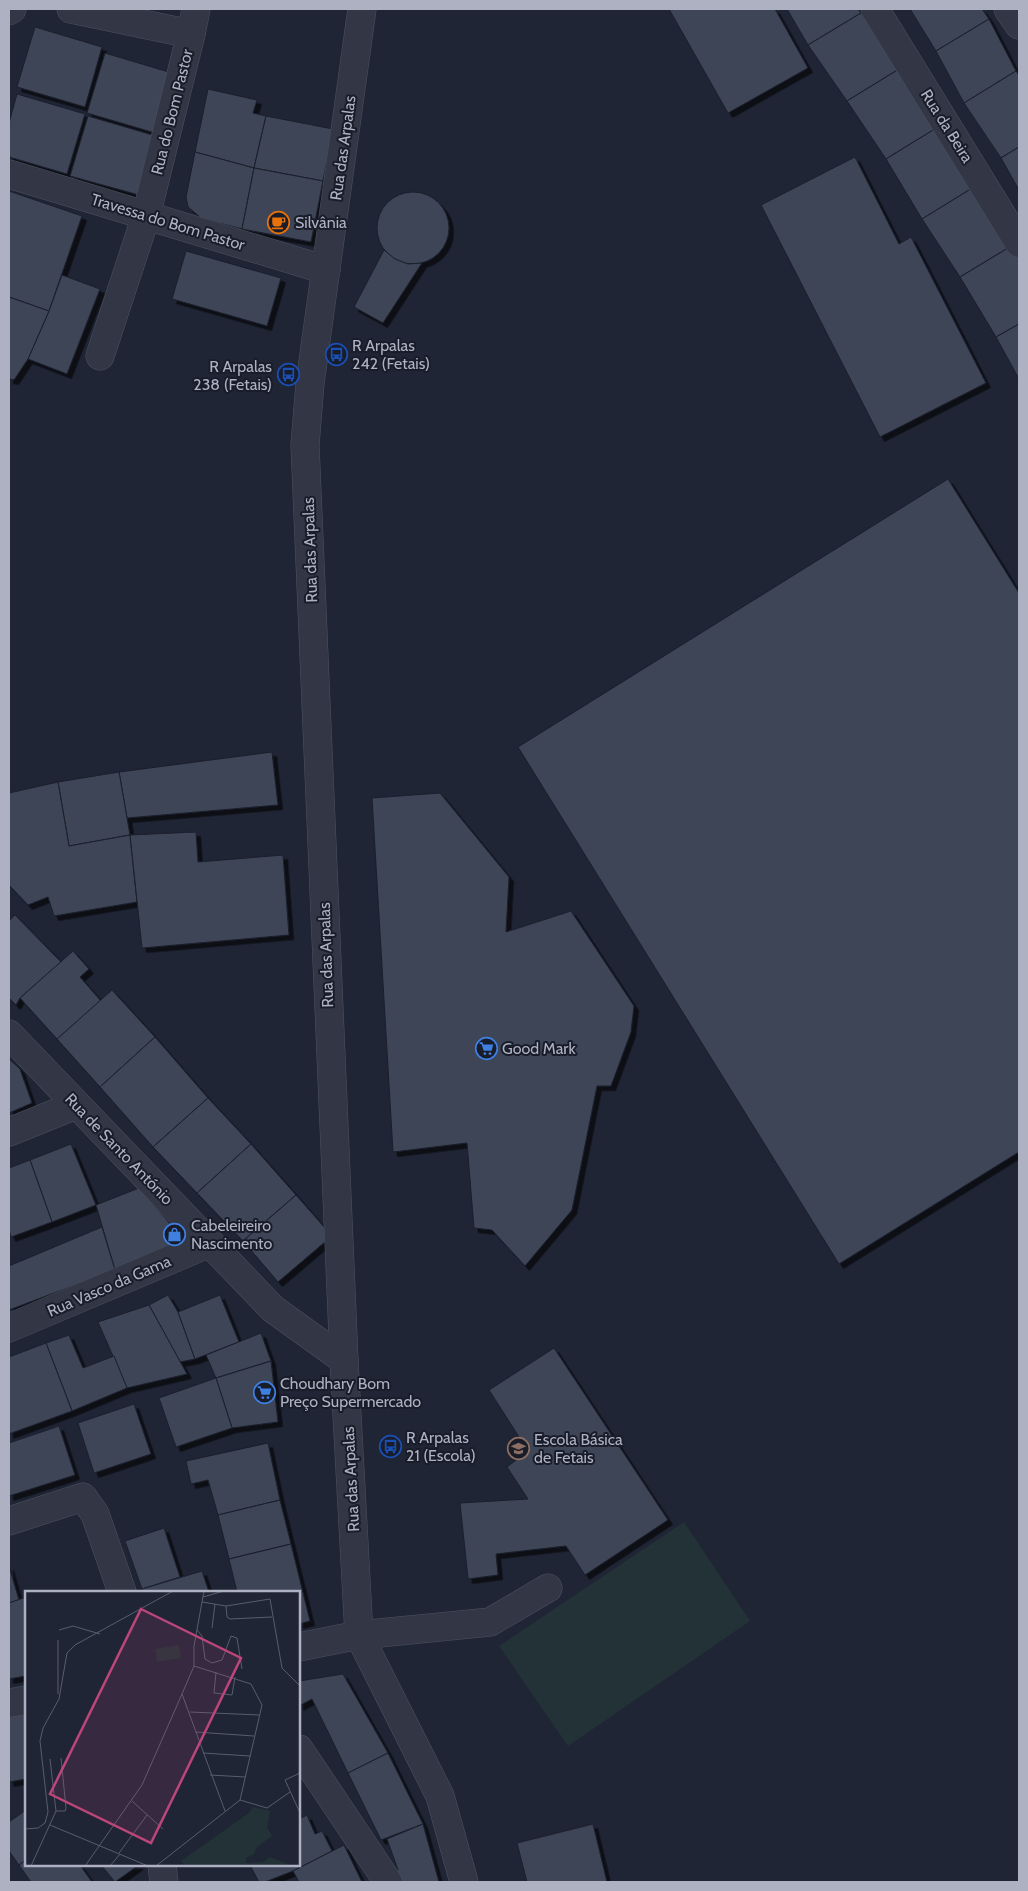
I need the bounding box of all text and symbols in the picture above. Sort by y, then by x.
street label: Rua do Bom Pastor [147,46,197,177]
street label: Rua da Beira [917,86,977,167]
street label: Rua das Arpalas [326,94,360,202]
street label: Travessa do Bom Pastor [89,190,248,255]
cafe icon: Silvânia [267,210,291,234]
place label: Silvânia [295,213,347,232]
place label: R Arpalas 242 (Fetais) [352,336,430,373]
bus stop icon: R Arpalas 242 (Fetais) [324,342,348,366]
place label: R Arpalas 238 (Fetais) [193,357,272,394]
bus stop icon: R Arpalas 238 (Fetais) [276,363,300,387]
street label: Rua das Arpalas [299,497,321,603]
street label: Rua das Arpalas [315,902,337,1008]
supermarket icon: Good Mark [474,1036,498,1060]
place label: Good Mark [502,1039,576,1058]
street label: Rua de Santo António [61,1089,177,1209]
place label: Cabeleireiro Nascimento [191,1216,272,1253]
shop icon: Cabeleireiro Nascimento [163,1222,187,1246]
street label: Rua Vasco da Gama [44,1251,174,1321]
place label: Choudhary Bom Preço Supermercado [280,1374,421,1411]
supermarket icon: Choudhary Bom Preço Supermercado [252,1380,276,1404]
street label: Rua das Arpalas [339,1425,363,1532]
place label: R Arpalas 21 (Escola) [406,1428,476,1465]
place label: Escola Básica de Fetais [534,1430,623,1467]
bus stop icon: R Arpalas 21 (Escola) [378,1434,402,1458]
school or university icon: Escola Básica de Fetais [506,1436,530,1460]
inset map [25,1591,300,1866]

